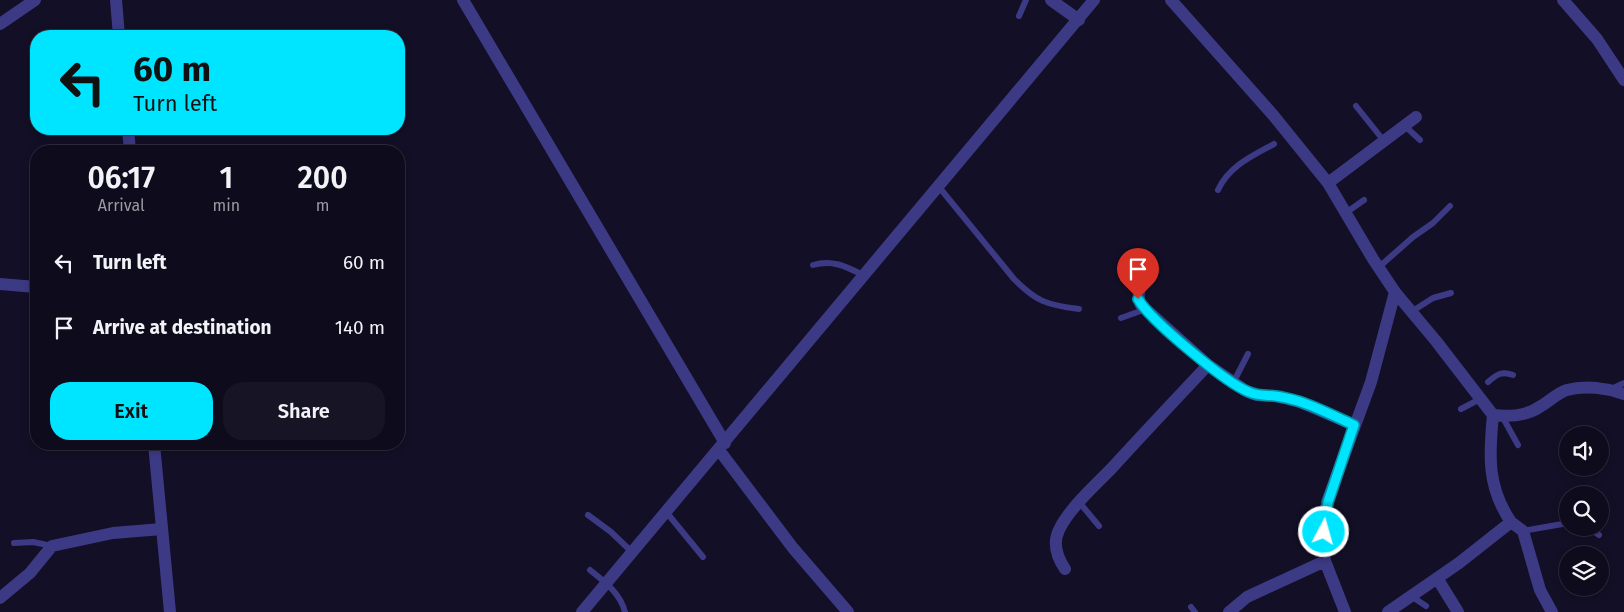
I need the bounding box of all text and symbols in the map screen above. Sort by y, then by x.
text: 60 m [133,48,211,90]
icon: left [50,50,115,115]
text: Turn left [133,90,217,117]
text: 06:17 [87,160,155,196]
text: 1 [219,160,233,196]
text: 200 [297,160,348,196]
text: Arrival [98,196,145,215]
text: min [213,196,240,215]
text: m [316,196,329,215]
pin [1117,248,1159,299]
icon: left [50,249,78,277]
text: Turn left [93,251,167,274]
text: 60 m [343,251,385,274]
icon: arrive [1124,255,1152,283]
icon: arrive [50,314,78,342]
text: Arrive at destination [93,316,272,339]
text: 140 m [335,316,385,339]
button: Exit [50,382,213,440]
button: Share [223,382,385,440]
map controls [1559,426,1609,596]
button: sound [1559,426,1609,476]
button: search [1559,486,1609,536]
position arrow [1297,505,1349,557]
button: layers [1559,546,1609,596]

